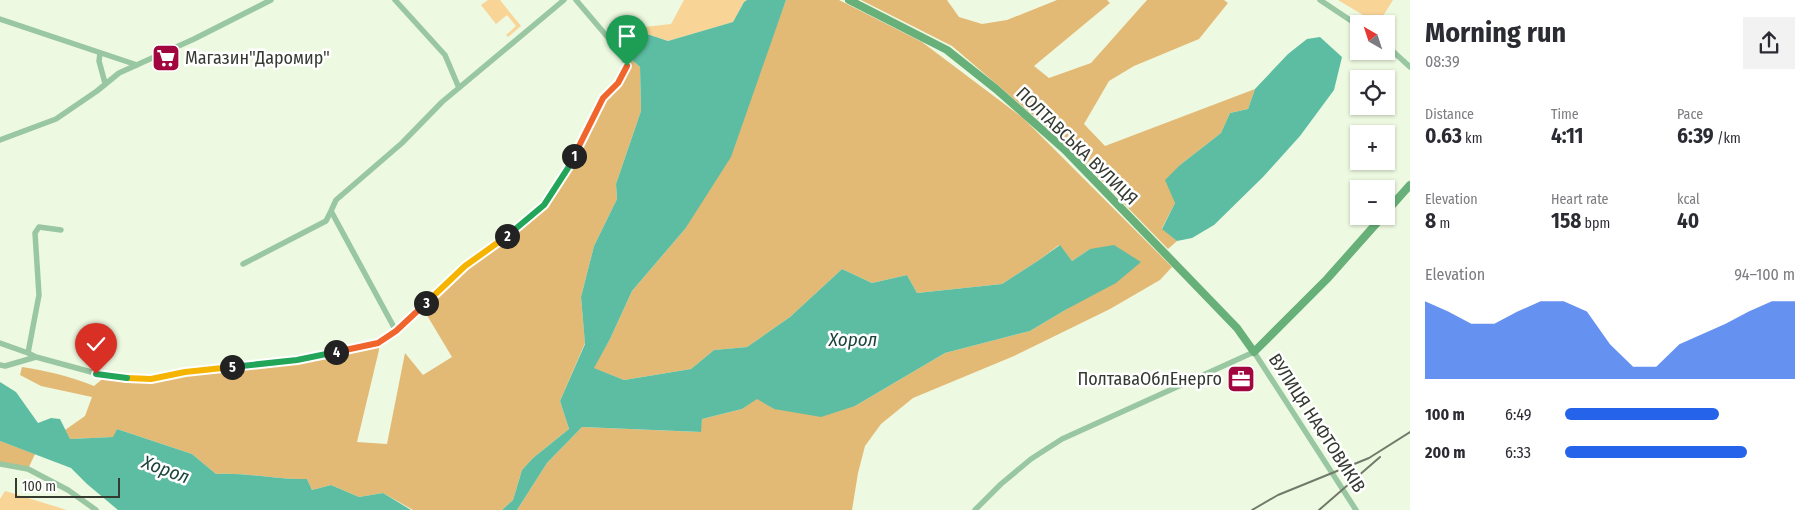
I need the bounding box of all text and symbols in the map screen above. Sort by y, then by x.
pin [606,15,648,66]
north arrow [1350,15,1395,60]
map controls [1350,15,1395,225]
text: Morning run [1425,16,1566,49]
button: share [1743,17,1795,69]
icon: arrive [613,22,641,50]
supermarket icon: Магазин"Даромир" [151,43,181,73]
place label: Магазин"Даромир" [185,47,330,69]
text: 08:39 [1425,52,1460,71]
button: locate [1350,70,1395,115]
street label: ПОЛТАВСЬКА ВУЛИЦЯ [1011,82,1143,210]
text: Distance [1425,106,1474,123]
text: Time [1551,106,1579,123]
text: Pace [1677,106,1703,123]
text: 0.63 [1425,123,1462,149]
text: 4:11 [1551,123,1583,149]
text: 6:39 [1677,123,1714,149]
button: + [1350,125,1395,170]
text: km [1462,130,1482,147]
text: /km [1714,130,1741,147]
pin: 1 [562,144,586,168]
text: 1 [572,148,577,165]
button: − [1350,180,1395,225]
text: Elevation [1425,191,1478,208]
text: Heart rate [1551,191,1608,208]
text: kcal [1677,191,1700,208]
text: 8 [1425,208,1436,234]
text: 158 [1551,208,1581,234]
text: 40 [1677,208,1699,234]
text: m [1436,215,1450,232]
text: bpm [1581,215,1610,232]
pin: 2 [494,224,520,248]
text: 2 [504,228,511,245]
text: Elevation [1425,265,1485,284]
text: 94–100 m [1734,265,1795,284]
pin: 3 [414,290,438,316]
text: 3 [423,295,430,312]
pin [75,323,117,374]
water label: Хорол [828,328,877,351]
icon: check [82,330,110,358]
pin: 4 [324,340,348,364]
text: 4 [333,344,340,361]
street label: ВУЛИЦЯ НАФТОВИКІВ [1264,349,1370,497]
pin: 5 [220,354,244,380]
text: 5 [229,359,236,376]
office icon: ПолтаваОблЕнерго [1226,364,1256,394]
place label: ПолтаваОблЕнерго [1077,368,1222,390]
text: 100 m [1425,405,1465,424]
text: 6:49 [1505,405,1531,424]
text: 200 m [1425,443,1465,462]
text: 6:33 [1505,443,1531,462]
water label: Хорол [138,450,193,489]
scale bar [15,475,120,498]
text: 100 m [22,478,56,495]

